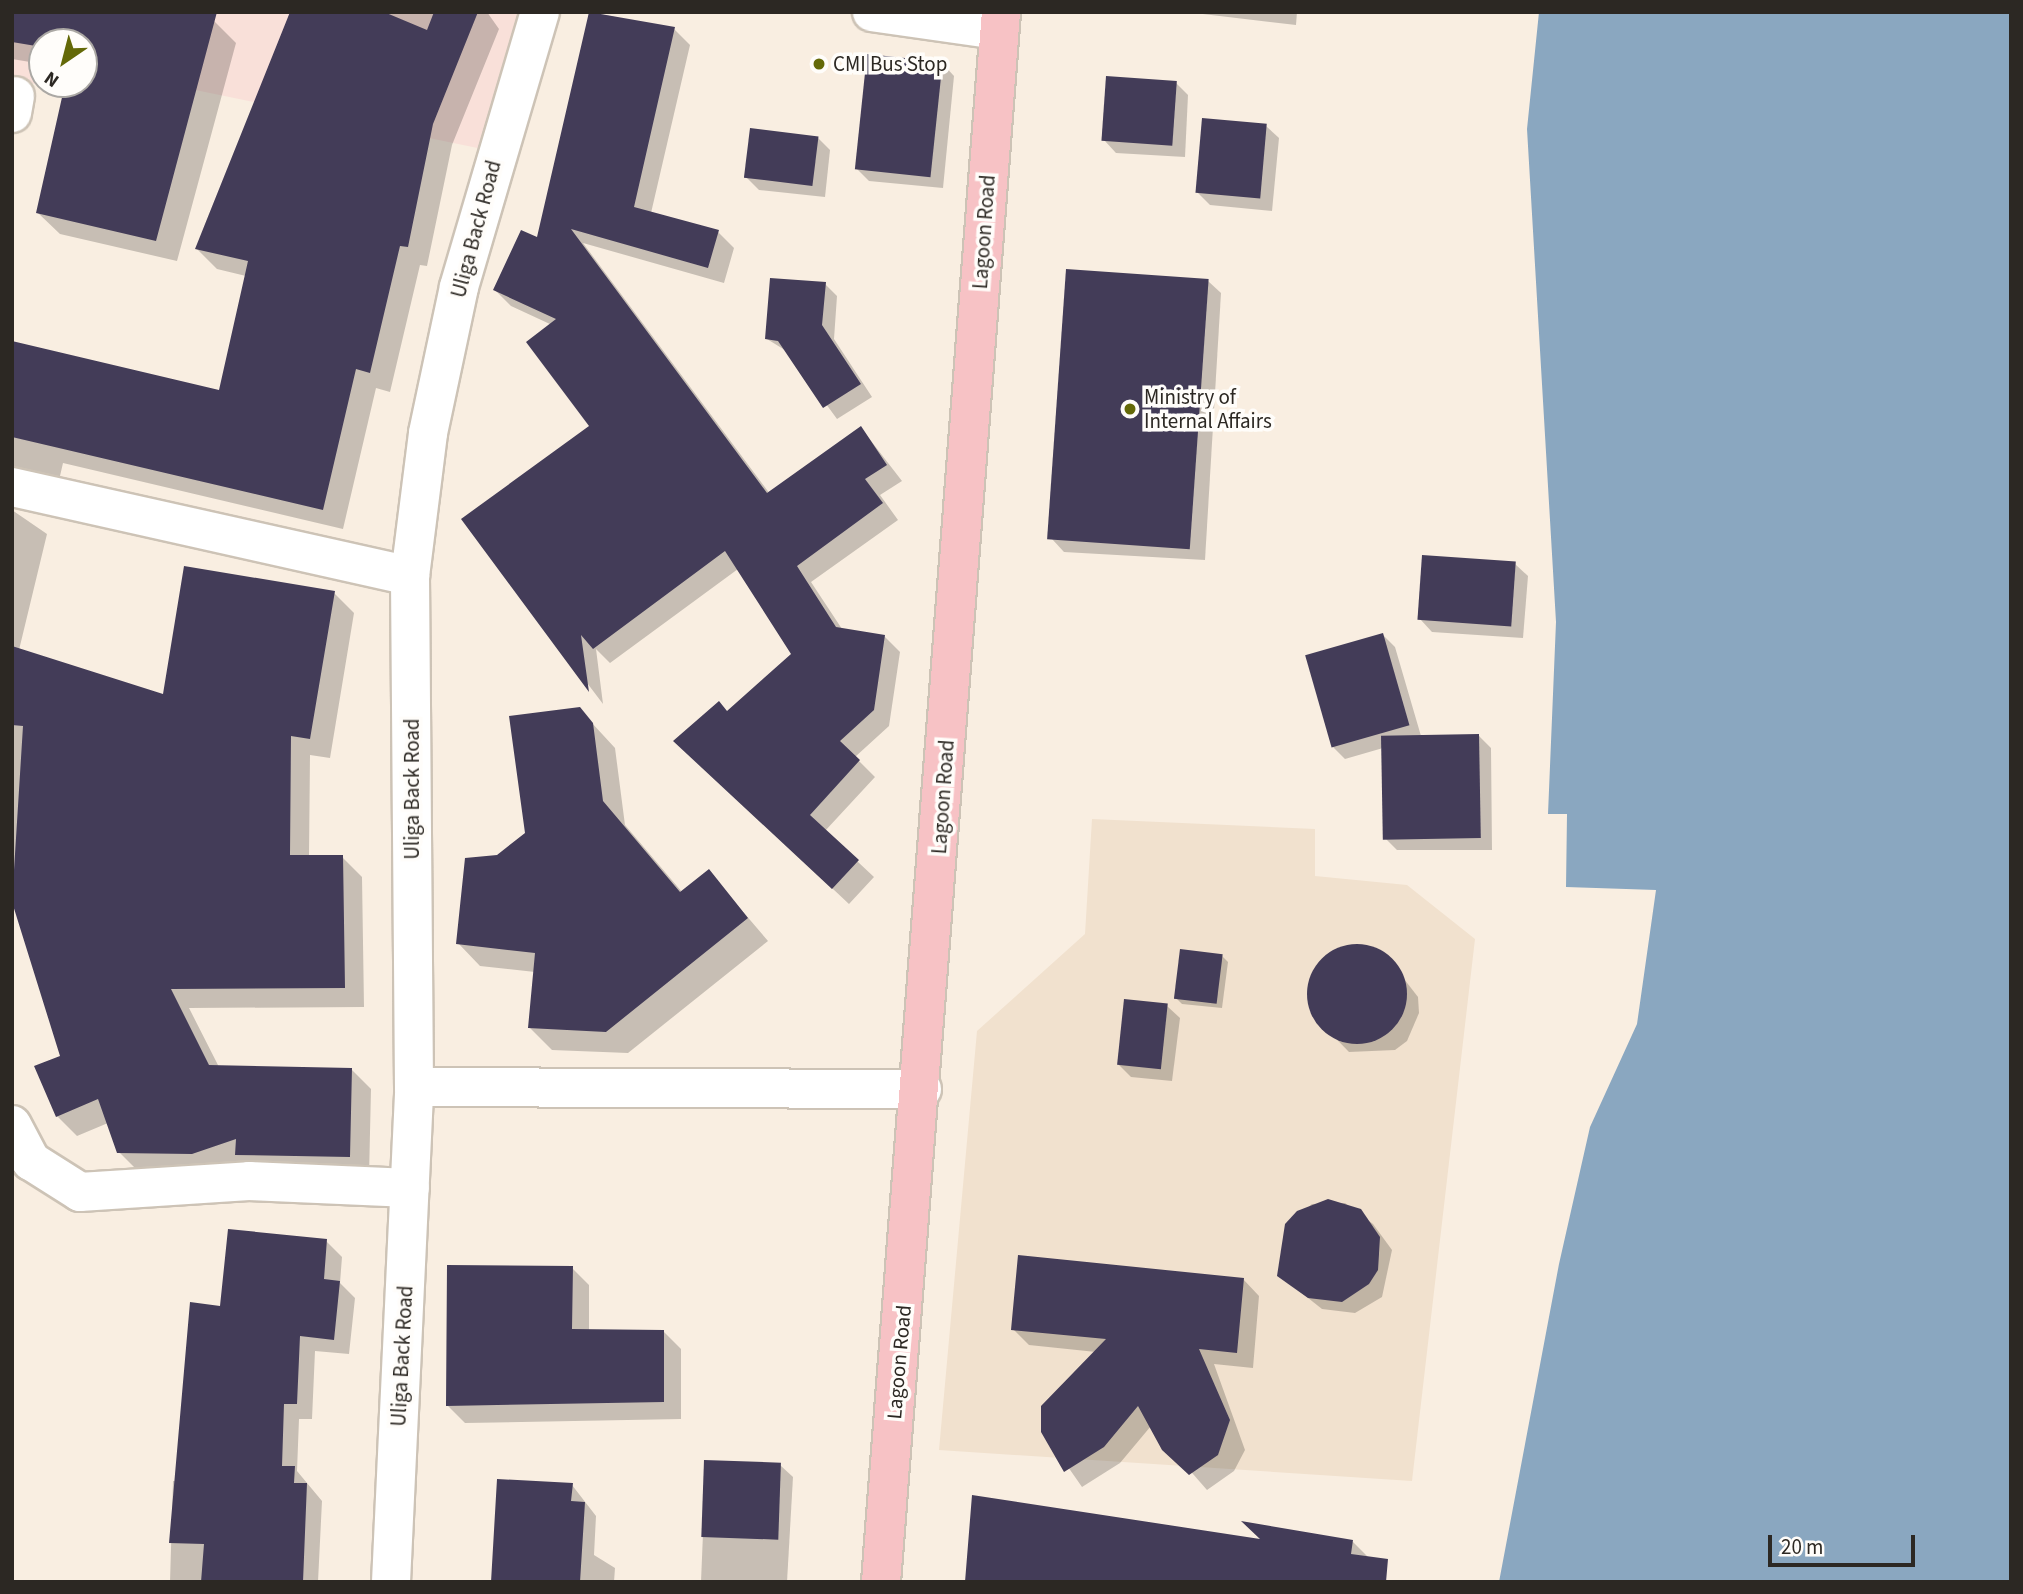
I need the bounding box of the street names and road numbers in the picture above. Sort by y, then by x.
street label: Uliga Back Road [446,158,506,300]
street label: Lagoon Road [967,174,1001,290]
street label: Uliga Back Road [399,718,425,860]
street label: Lagoon Road [926,739,960,855]
street label: Uliga Back Road [386,1285,418,1427]
street label: Lagoon Road [881,1304,917,1420]

